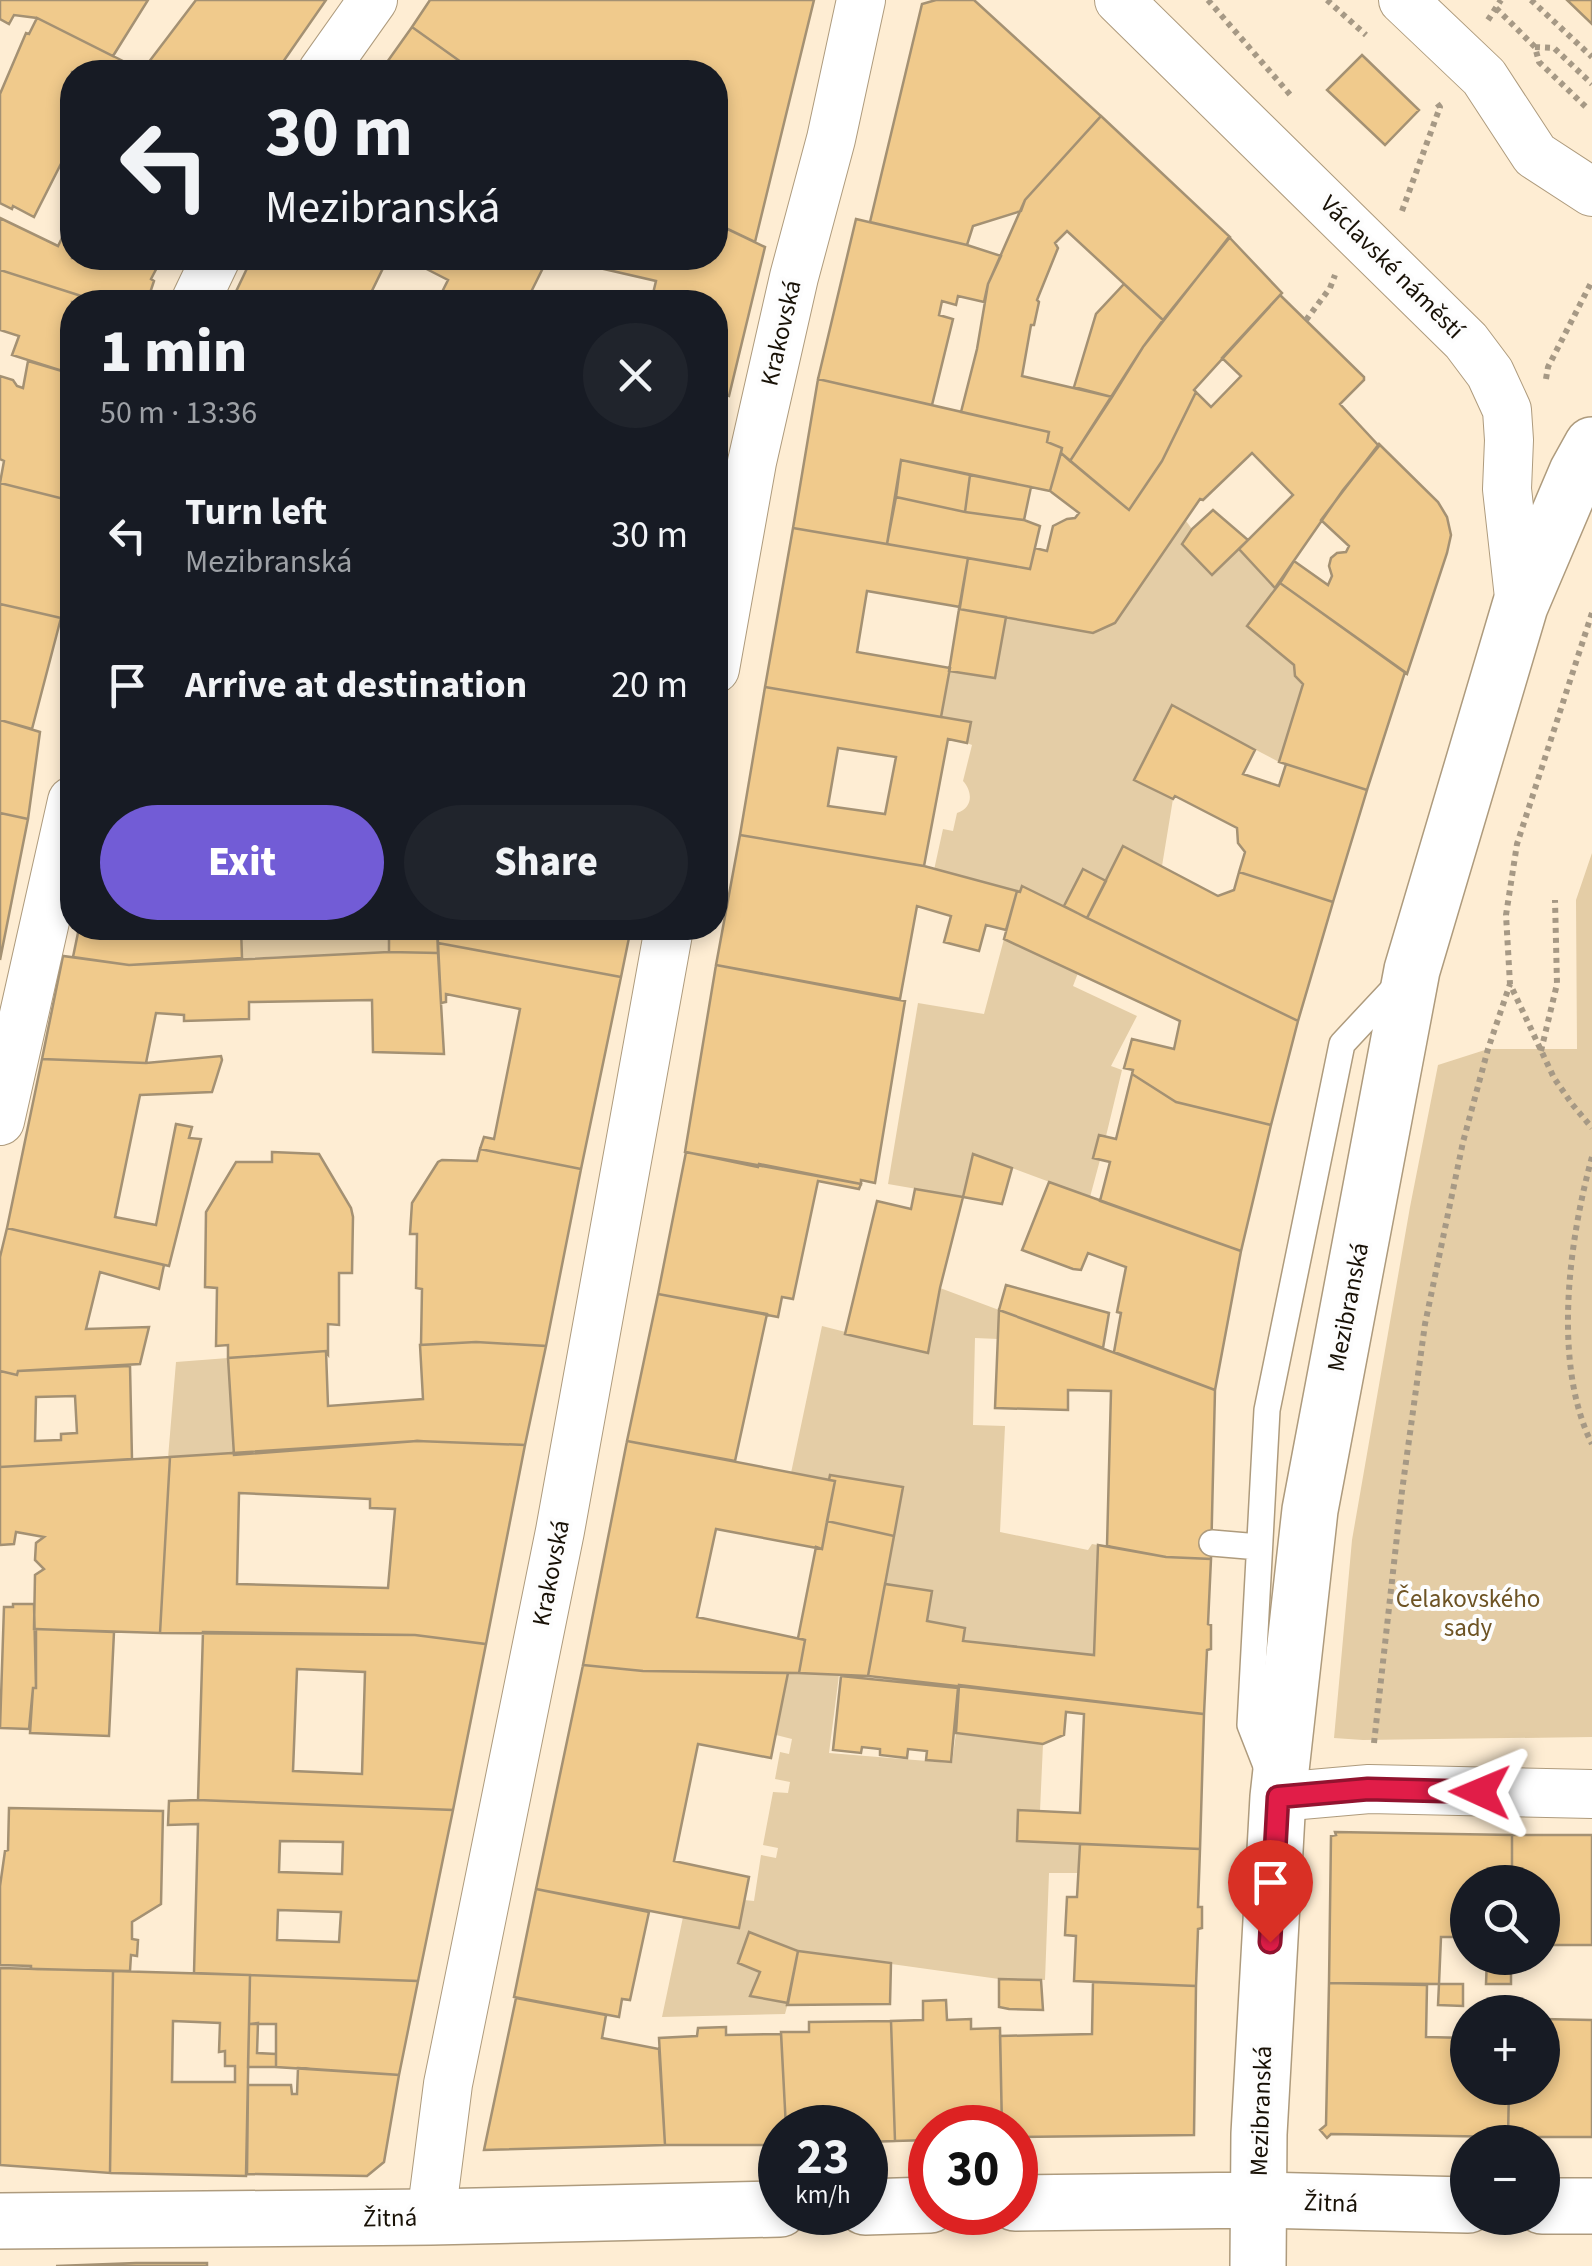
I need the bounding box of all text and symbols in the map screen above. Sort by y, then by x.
text: 30 m [265,83,413,183]
icon: left [100,100,230,230]
text: Mezibranská [265,176,500,240]
street label: Václavské náměstí [1312,187,1473,348]
street label: Krakovská [751,277,811,389]
text: 1 min [100,310,247,395]
button: close [583,323,688,428]
text: 50 m · 13:36 [100,390,257,436]
text: Turn left [185,485,327,539]
icon: left [100,508,155,563]
text: 30 m [611,508,688,562]
text: Mezibranská [185,539,352,585]
icon: arrive [100,658,155,713]
text: Arrive at destination [185,658,527,712]
text: 20 m [611,658,688,712]
button: Exit [100,805,384,920]
button: Share [404,805,688,920]
street label: Mezibranská [1318,1239,1378,1375]
street label: Krakovská [523,1517,579,1629]
park label: Čelakovského sady [1396,1581,1540,1646]
position arrow [1428,1740,1532,1844]
pin [1228,1840,1313,1943]
icon: arrive [1243,1855,1298,1910]
map controls [1450,1865,1560,2235]
button: search [1450,1865,1560,1975]
button: + [1450,1995,1560,2105]
street label: Mezibranská [1241,2045,1281,2177]
speed limit sign: 30 [908,2105,1038,2235]
text: 23 [797,2122,849,2193]
button: − [1450,2125,1560,2235]
text: km/h [795,2177,851,2213]
street label: Žitná [1303,2184,1359,2222]
street label: Žitná [363,2200,417,2236]

